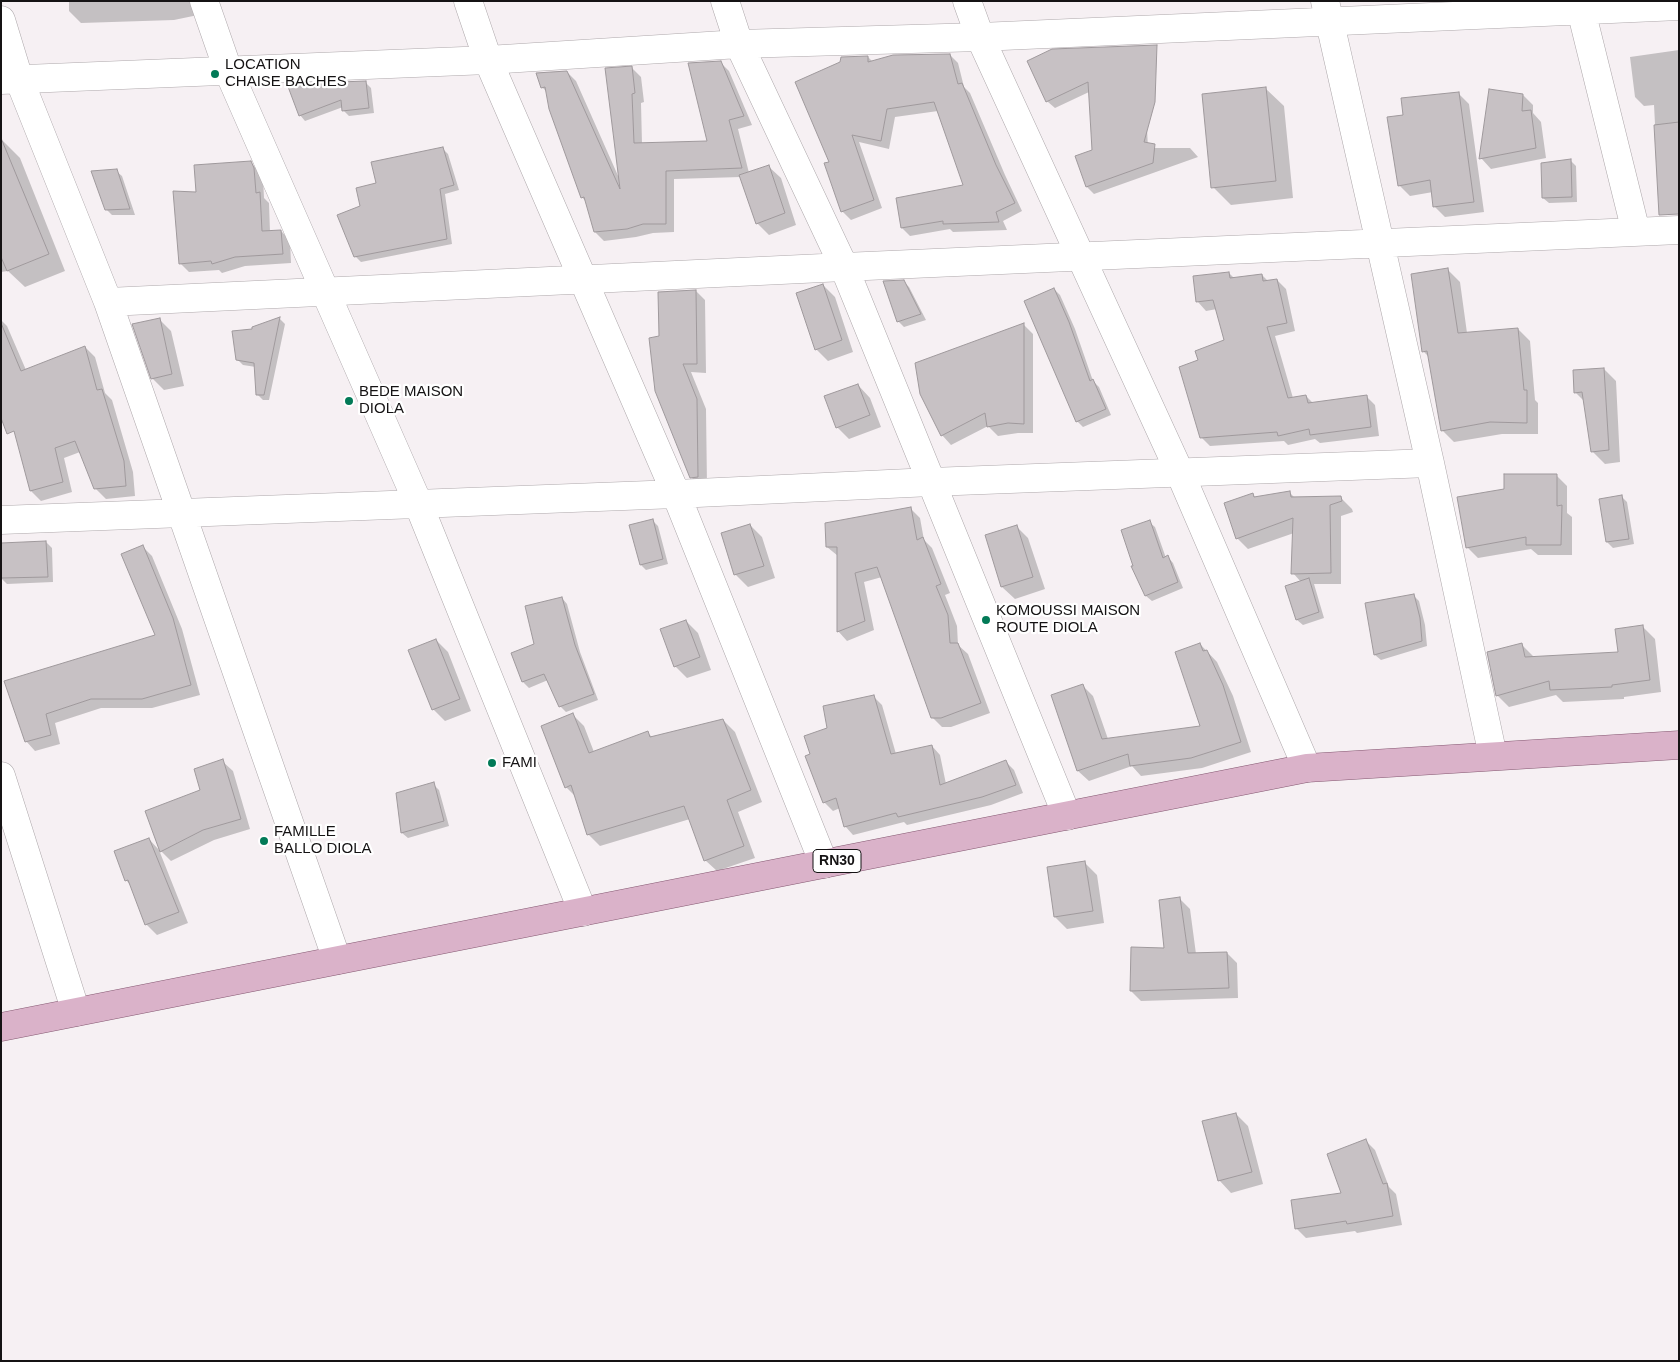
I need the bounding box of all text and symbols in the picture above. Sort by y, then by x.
place label: LOCATION CHAISE BACHES [225,56,347,91]
marker: LOCATION CHAISE BACHES [209,68,221,80]
place label: BEDE MAISON DIOLA [359,383,463,418]
marker: BEDE MAISON DIOLA [343,395,355,407]
place label: KOMOUSSI MAISON ROUTE DIOLA [996,602,1140,637]
marker: KOMOUSSI MAISON ROUTE DIOLA [980,614,992,626]
place label: FAMI [502,754,537,772]
marker: FAMI [486,757,498,769]
place label: FAMILLE BALLO DIOLA [274,823,372,858]
marker: FAMILLE BALLO DIOLA [258,835,270,847]
road number: RN30 [813,849,861,872]

